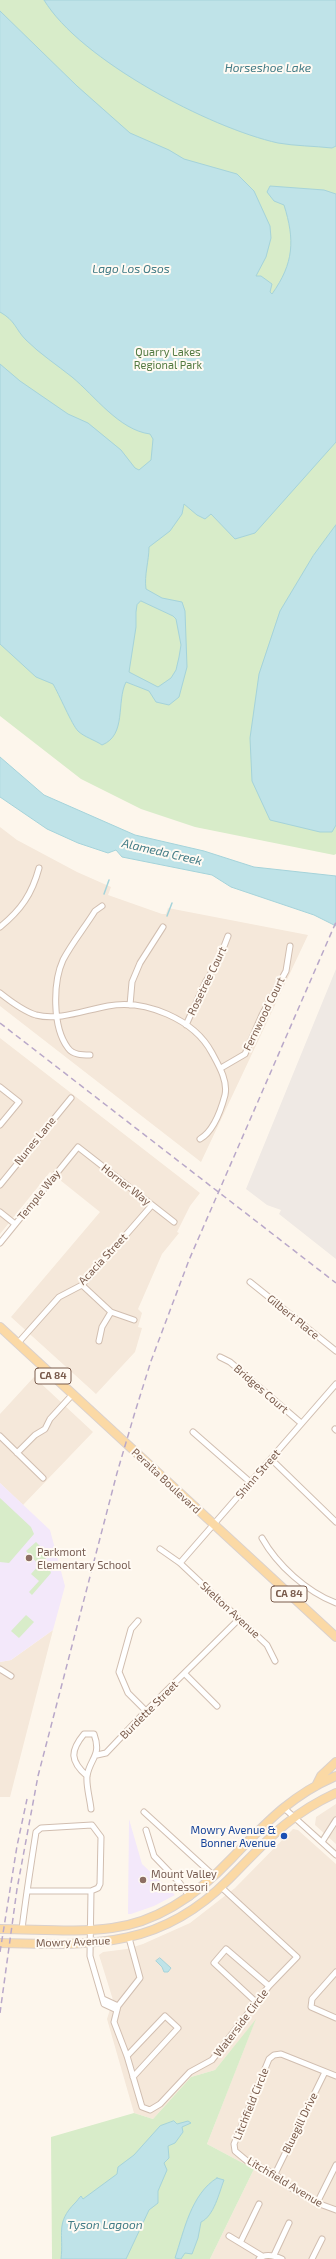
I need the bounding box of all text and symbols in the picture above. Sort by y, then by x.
water label: Horseshoe Lake [225,61,311,75]
water label: Lago Los Osos [92,262,170,276]
park label: Quarry Lakes Regional Park [134,345,202,371]
water label: Alameda Creek [121,836,203,868]
street label: Rosetree Court [185,945,229,1017]
street label: Fernwood Court [241,975,287,1053]
street label: Nunes Lane [12,1114,58,1168]
street label: Horner Way [99,1162,153,1208]
street label: Temple Way [15,1167,63,1223]
street label: Acacia Street [76,1231,130,1287]
street label: Gilbert Place [264,1292,322,1342]
street label: Bridges Court [231,1362,291,1416]
road number: CA 84 [35,1368,71,1384]
street label: Peralta Boulevard [129,1446,203,1516]
street label: Shinn Street [233,1447,283,1501]
place label: Parkmont Elementary School [37,1545,131,1571]
marker: Parkmont Elementary School [24,1553,34,1563]
street label: Skelton Avenue [197,1579,263,1641]
road number: CA 84 [271,1586,307,1602]
street label: Burdette Street [117,1678,181,1742]
place label: Mowry Avenue & Bonner Avenue [191,1823,276,1849]
marker: Mowry Avenue & Bonner Avenue [279,1831,289,1841]
place label: Mount Valley Montessori [151,1867,217,1893]
marker: Mount Valley Montessori [138,1875,148,1885]
street label: Mowry Avenue [36,1934,110,1950]
street label: Waterside Circle [211,1986,271,2060]
street label: Litchfield Circle [231,2066,271,2142]
street label: Bluegill Drive [280,2090,320,2156]
street label: Litchfield Avenue [245,2154,325,2210]
water label: Tyson Lagoon [67,2218,143,2232]

